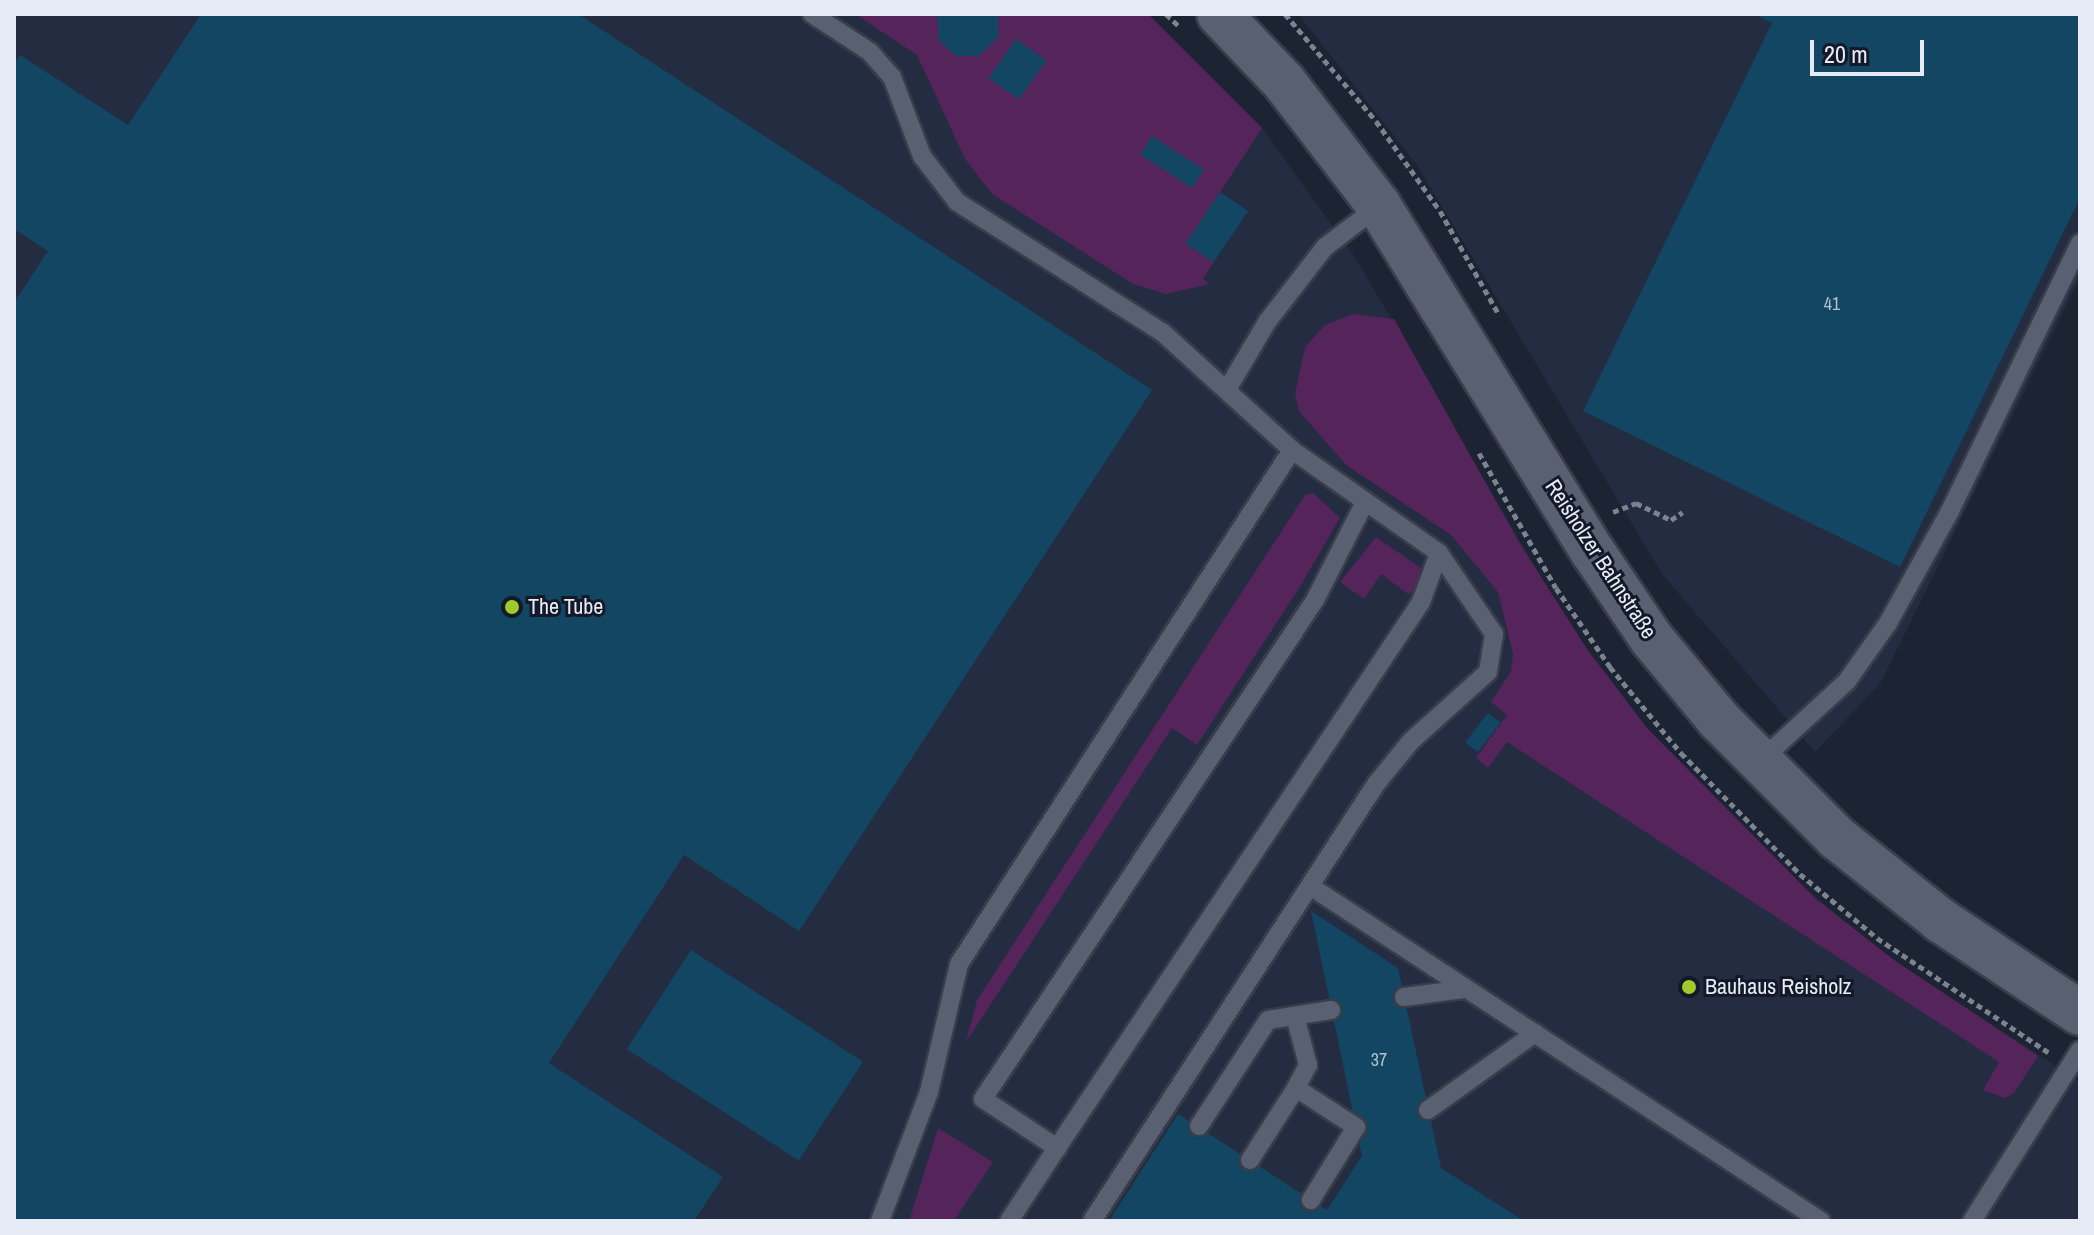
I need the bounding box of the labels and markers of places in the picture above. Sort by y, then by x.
place label: The Tube [528,594,604,620]
marker: The Tube [503,598,521,616]
place label: Bauhaus Reisholz [1705,974,1851,1000]
marker: Bauhaus Reisholz [1680,978,1698,996]

